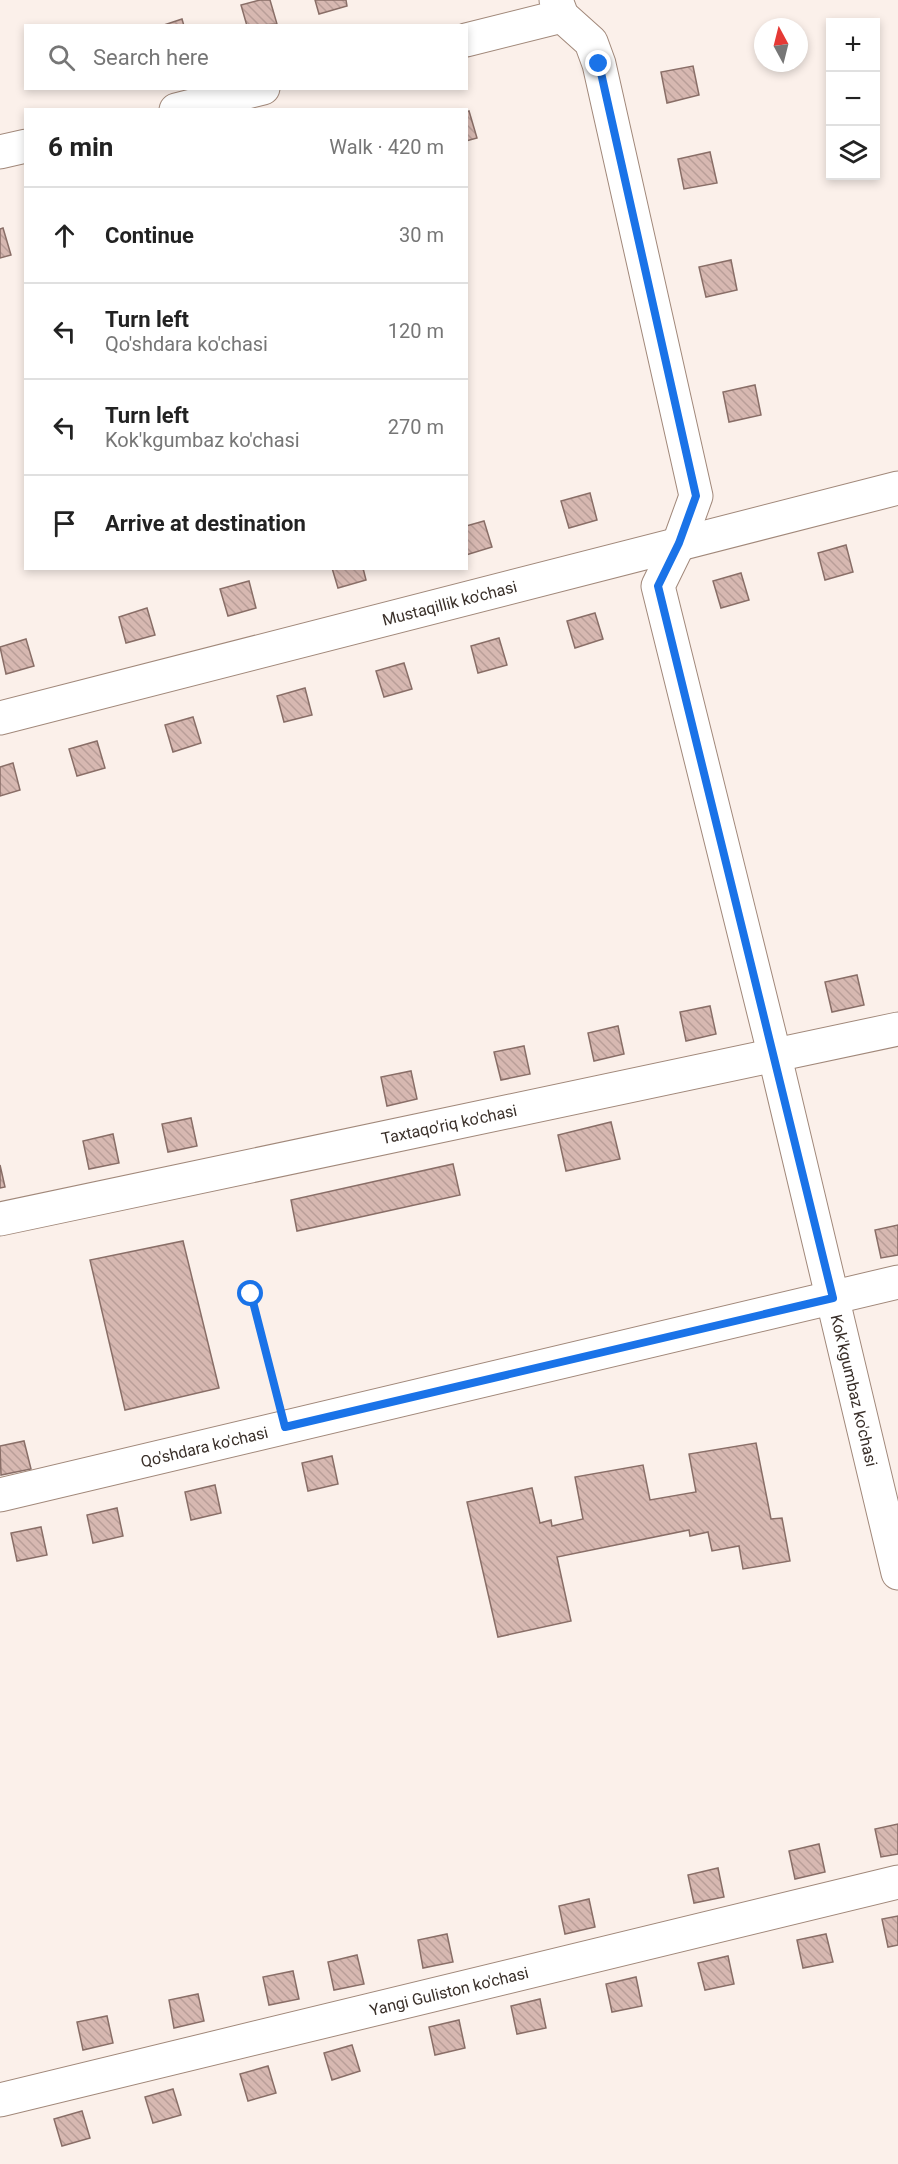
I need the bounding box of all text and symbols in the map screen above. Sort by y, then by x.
north arrow [754,18,808,72]
map controls [826,18,880,180]
button: + [826,18,880,72]
search box [24,24,468,90]
icon: search [45,41,78,74]
text: Search here [93,45,209,70]
route end [585,50,611,76]
button: − [826,72,880,126]
button: layers [826,126,880,180]
text: 6 min [48,132,113,162]
text: Walk · 420 m [329,135,444,159]
icon: ahead [48,219,81,252]
text: Continue [105,223,194,248]
text: 30 m [399,223,444,247]
text: Turn left [105,307,189,332]
icon: left [48,315,81,348]
text: 120 m [388,319,444,343]
text: Qo'shdara ko'chasi [105,332,268,356]
text: Turn left [105,403,189,428]
icon: left [48,411,81,444]
text: 270 m [388,415,444,439]
text: Kok'kgumbaz ko'chasi [105,428,300,452]
icon: arrive [48,507,81,540]
text: Arrive at destination [105,511,306,536]
street label: Mustaqillik ko'chasi [380,577,519,630]
street label: Taxtaqo'riq ko'chasi [380,1101,519,1148]
route start [237,1280,263,1306]
street label: Kok'kgumbaz ko'chasi [827,1312,881,1468]
street label: Qo'shdara ko'chasi [139,1423,270,1471]
street label: Yangi Guliston ko'chasi [368,1963,530,2020]

